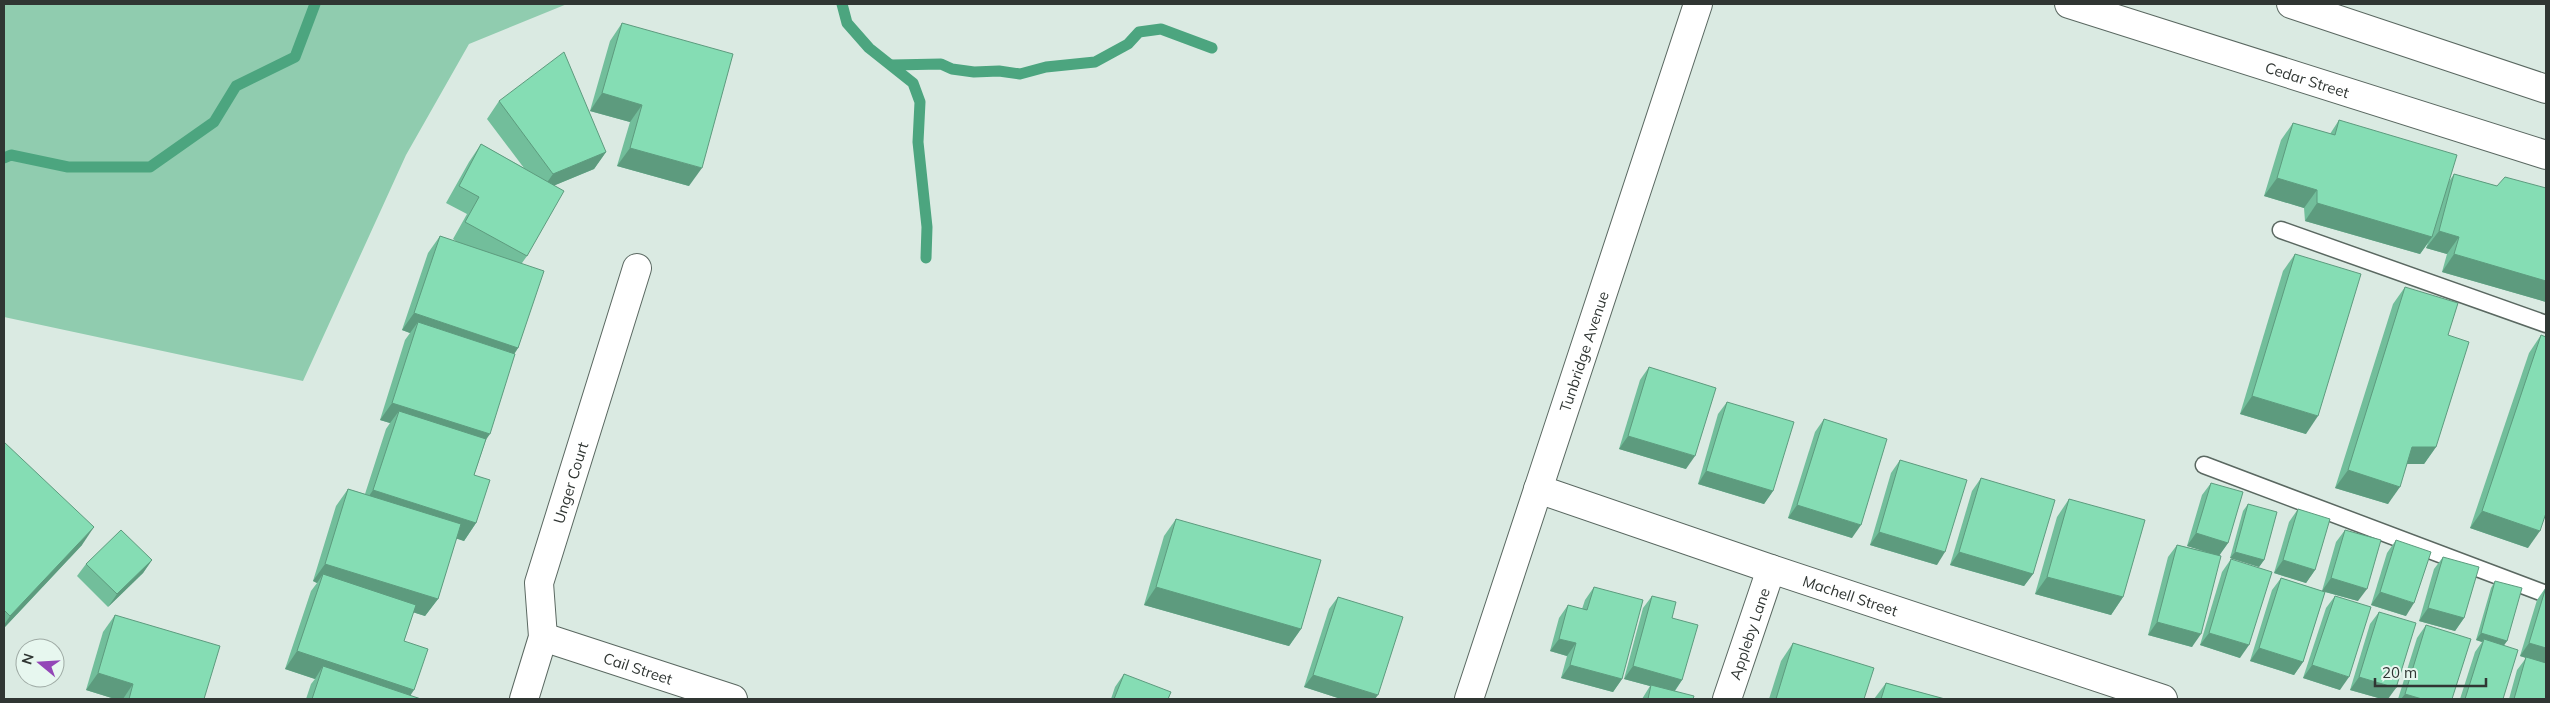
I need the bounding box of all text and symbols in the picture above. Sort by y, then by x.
street label: Cedar Street [2263,57,2352,102]
street label: Tunbridge Avenue [1555,289,1612,414]
street label: Unger Court [549,440,592,526]
street label: Machell Street [1800,571,1900,620]
street label: Appleby Lane [1725,585,1773,682]
north arrow [15,638,65,688]
street label: Cail Street [601,648,675,688]
text: N [17,651,38,667]
scale bar [2375,656,2486,688]
text: 20 m [2382,663,2417,682]

